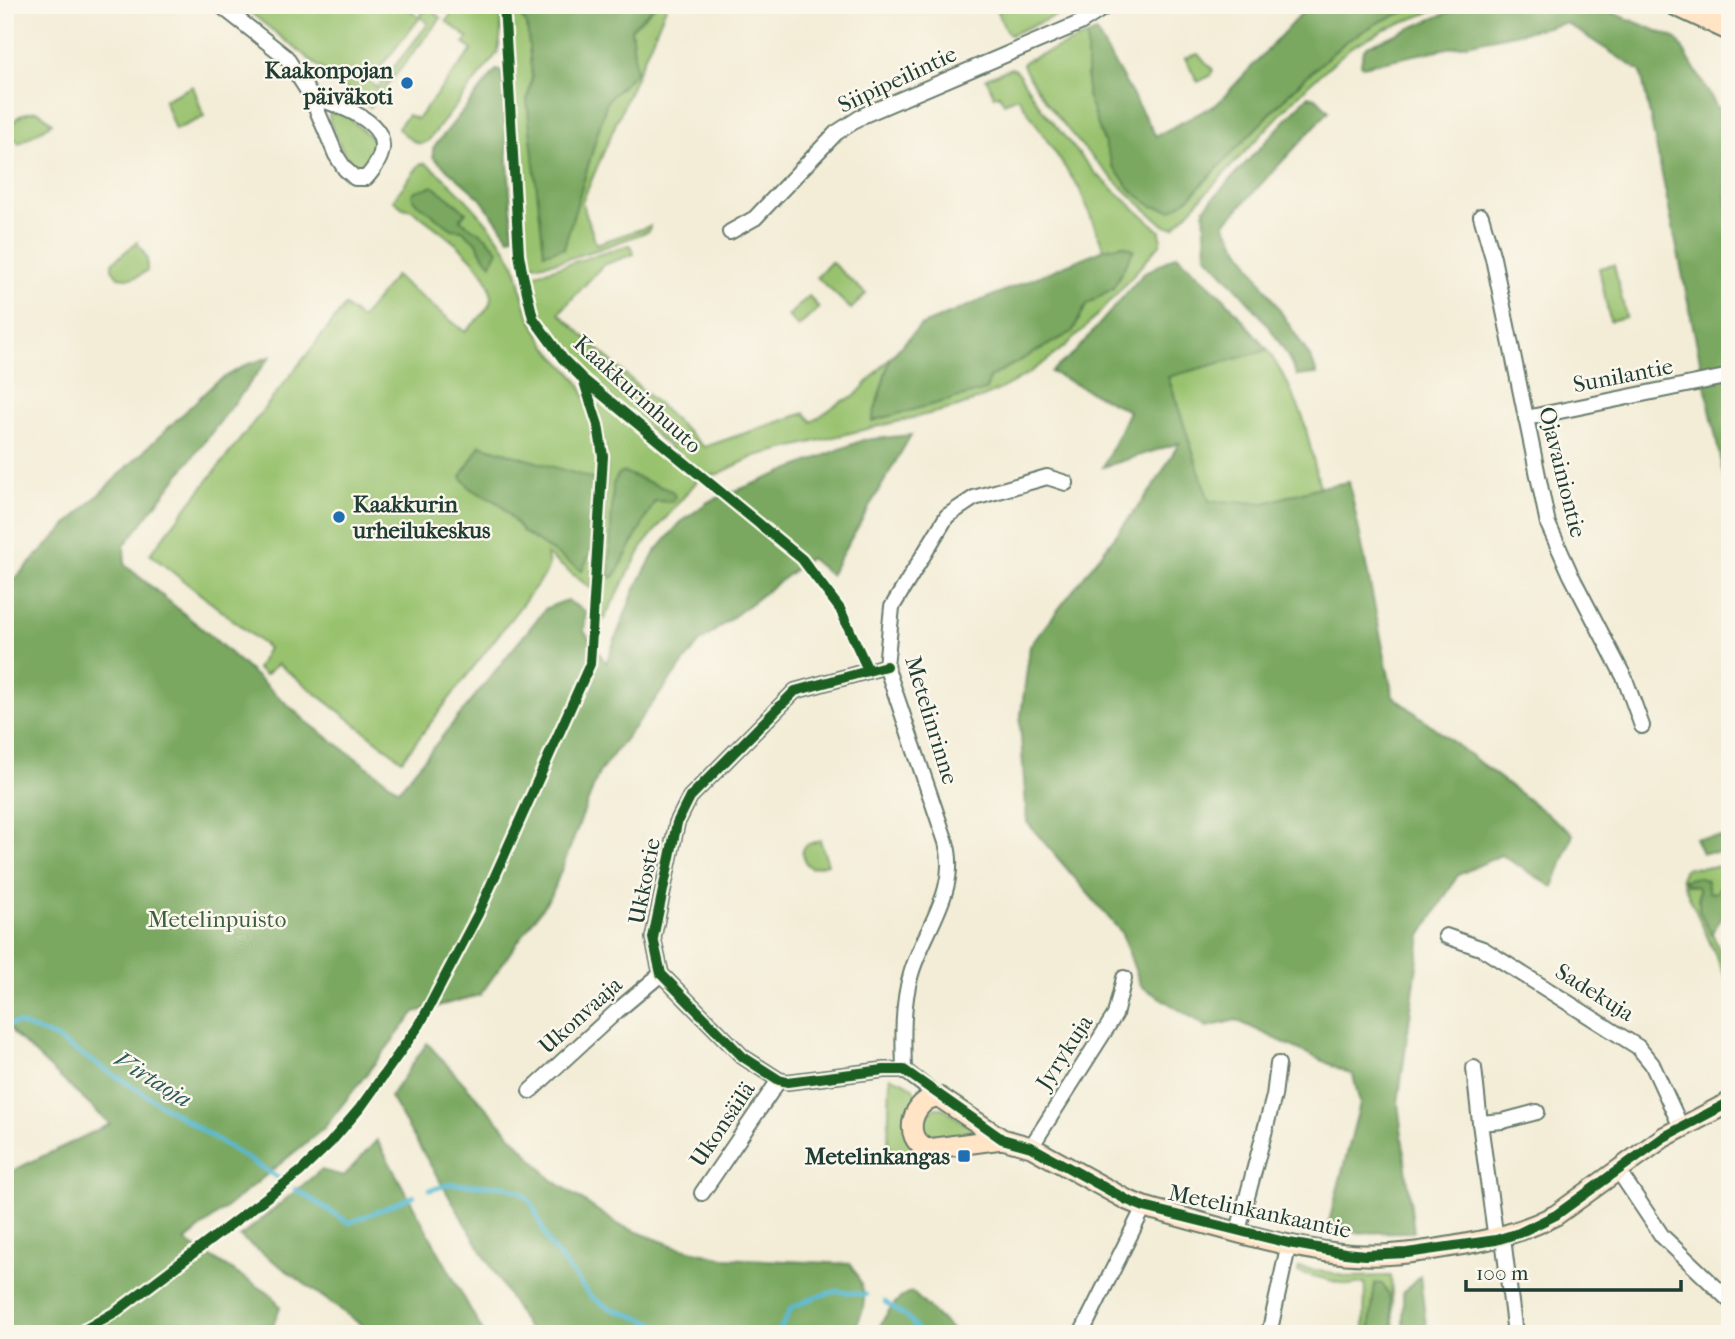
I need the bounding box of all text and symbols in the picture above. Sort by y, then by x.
street label: Siipipeilintie [834,40,961,119]
place label: Kaakonpojan päiväkoti [265,57,394,110]
marker: Kaakonpojan päiväkoti [399,75,415,91]
street label: Kaakkurinhuuto [568,330,707,459]
street label: Sunilantie [1571,353,1675,398]
street label: Ojavainiontie [1533,404,1592,540]
place label: Kaakkurin urheilukeskus [352,491,491,544]
marker: Kaakkurin urheilukeskus [331,509,347,525]
street label: Metelinrinne [899,653,964,788]
street label: Ukkostie [623,836,666,927]
park label: Metelinpuisto [148,906,286,933]
street label: Sadekuja [1550,958,1639,1027]
street label: Ukonvaaja [533,971,628,1060]
street label: Jyrykuja [1029,1010,1099,1096]
water label: Virtaoja [110,1045,196,1113]
street label: Ukonsäilä [684,1076,761,1172]
place label: Metelinkangas [805,1143,950,1170]
marker: Metelinkangas [956,1148,972,1164]
street label: Metelinkankaantie [1166,1179,1354,1244]
scale bar [1466,1248,1681,1292]
text: 100 m [1476,1261,1529,1285]

